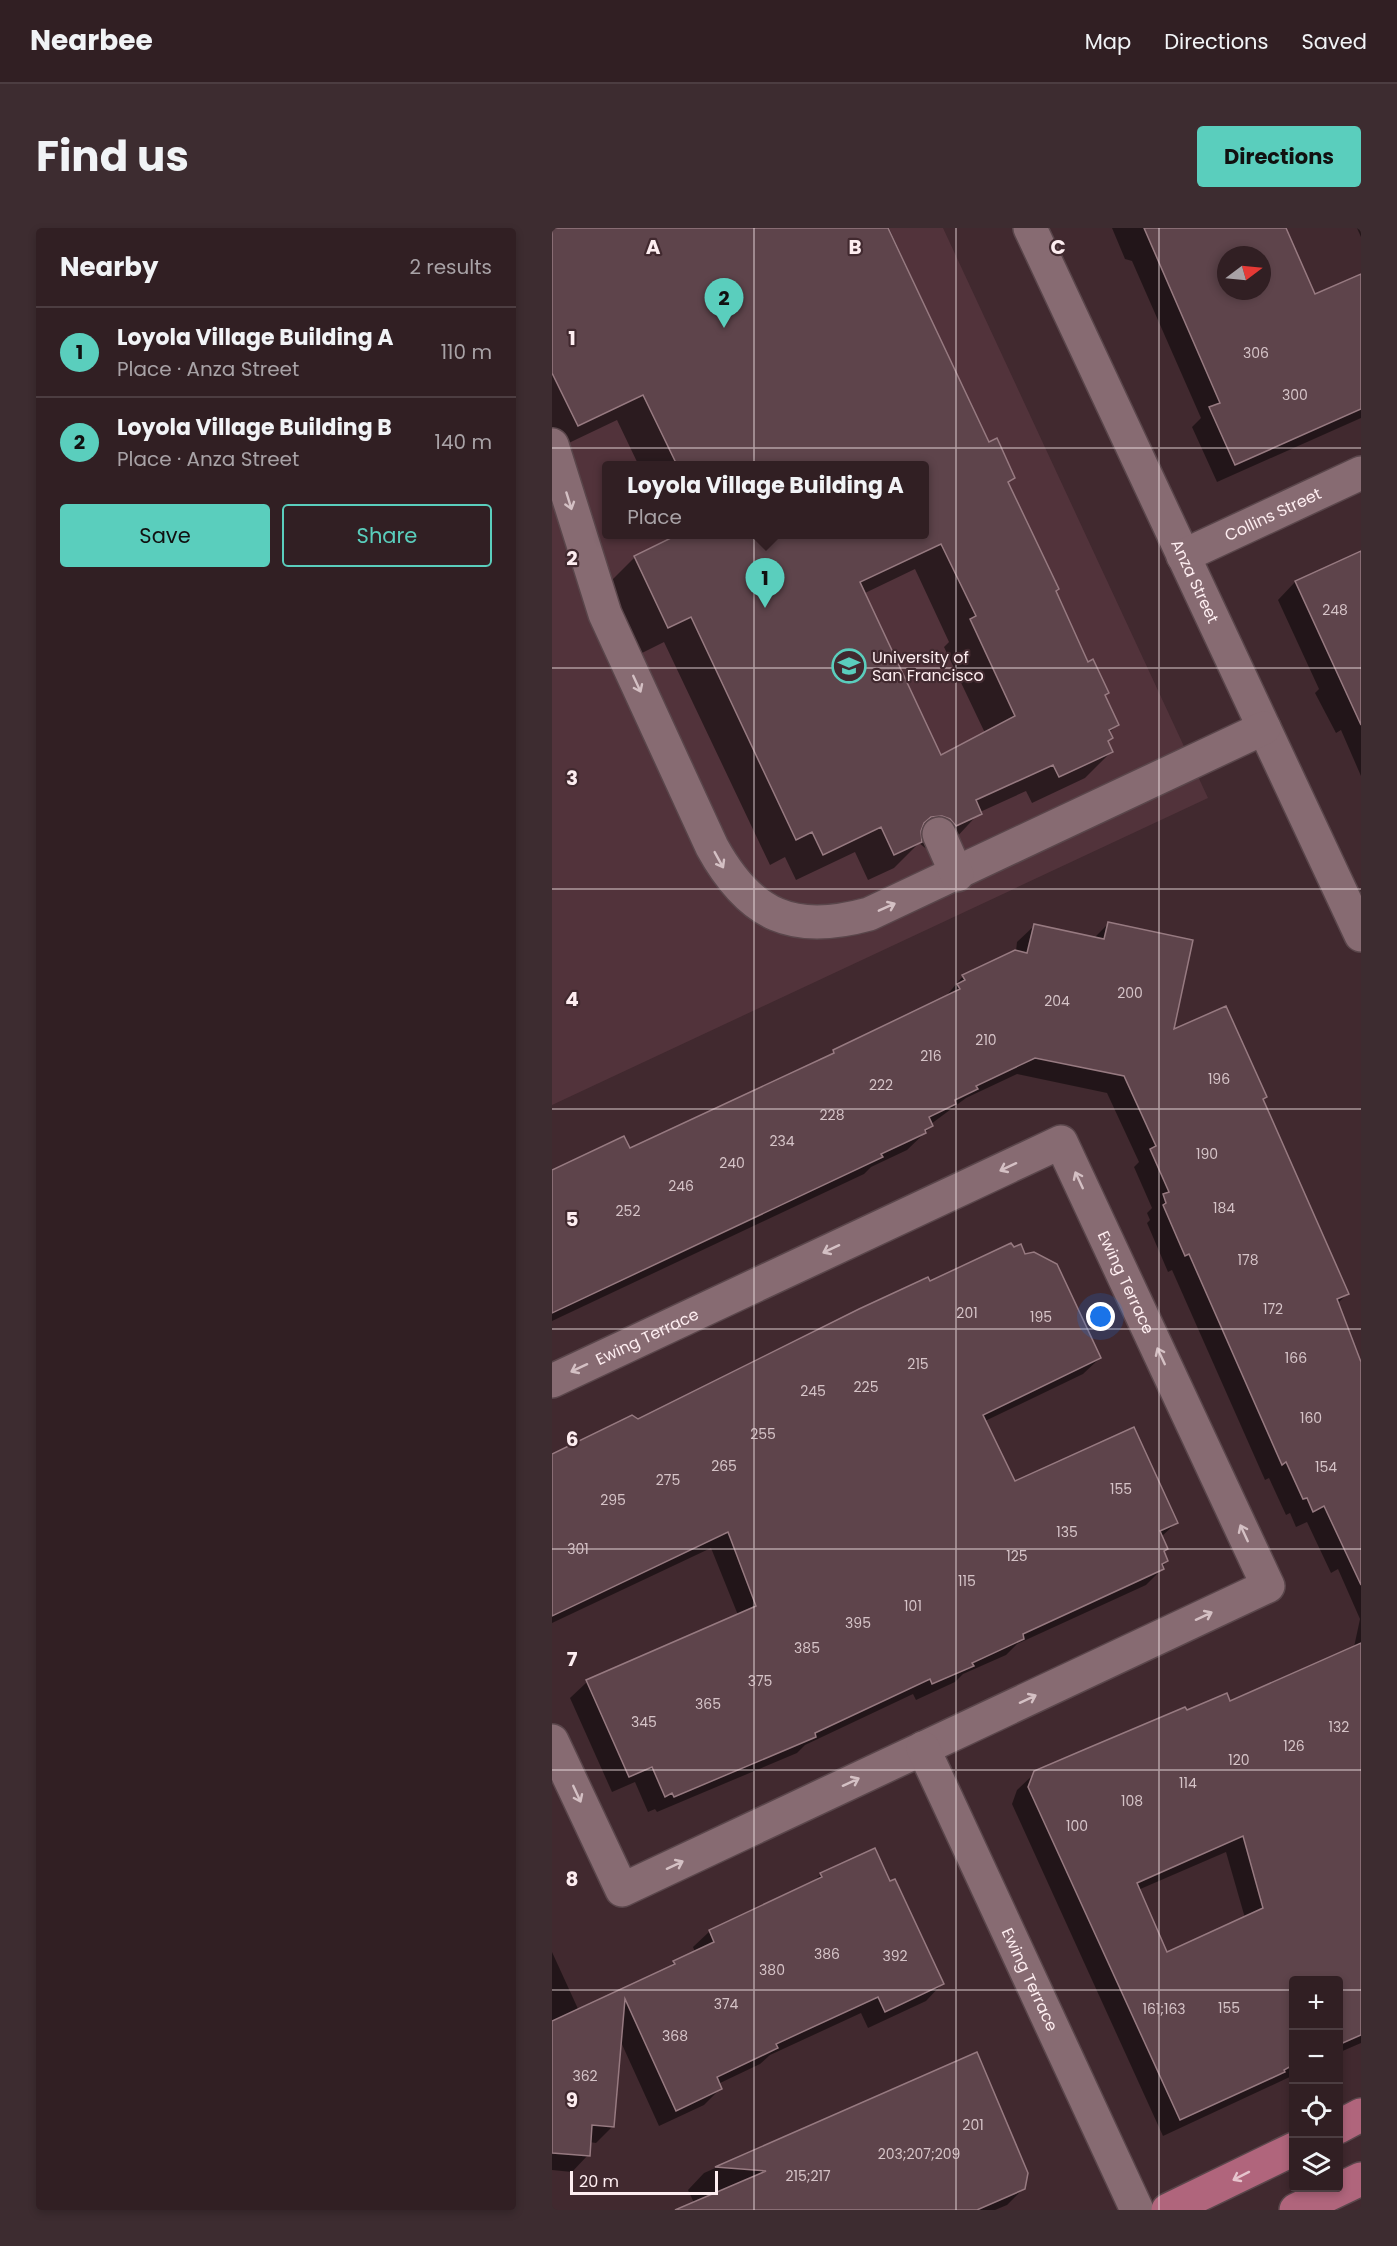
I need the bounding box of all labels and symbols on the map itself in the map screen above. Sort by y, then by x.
text: A [646,233,661,261]
text: B [848,233,862,261]
text: C [1050,233,1066,261]
north arrow [1217,246,1271,300]
pin: 2 [704,279,744,328]
text: 1 [568,324,576,352]
house number: 306 [1243,343,1269,363]
house number: 300 [1282,385,1308,405]
street label: Collins Street [1221,482,1325,547]
one-way arrow [564,491,575,510]
street label: Anza Street [1166,535,1225,627]
text: 2 [566,544,578,572]
pin: 1 [746,558,784,608]
house number: 248 [1322,600,1348,620]
place label: University of San Francisco [872,646,984,687]
school or university icon: University of San Francisco [831,648,867,684]
one-way arrow [631,674,643,692]
text: 3 [566,764,578,792]
one-way arrow [713,851,725,868]
one-way arrow [877,900,895,912]
house number: 200 [1117,983,1143,1003]
text: 4 [565,985,579,1013]
house number: 204 [1044,991,1070,1011]
house number: 210 [975,1030,997,1050]
house number: 216 [920,1046,942,1066]
house number: 196 [1208,1069,1230,1089]
house number: 222 [869,1075,893,1095]
house number: 228 [820,1105,845,1125]
house number: 234 [769,1131,795,1151]
house number: 190 [1196,1144,1218,1164]
house number: 240 [719,1153,745,1173]
one-way arrow [999,1161,1017,1173]
one-way arrow [1072,1171,1084,1189]
house number: 246 [668,1176,694,1196]
house number: 184 [1213,1198,1235,1218]
house number: 252 [616,1201,640,1221]
text: 5 [566,1205,579,1233]
street label: Ewing Terrace [1092,1227,1160,1338]
one-way arrow [823,1244,841,1256]
house number: 178 [1238,1250,1259,1270]
house number: 172 [1263,1299,1283,1319]
street label: Ewing Terrace [592,1302,703,1371]
your location [1086,1302,1115,1331]
house number: 201 [956,1303,978,1323]
house number: 195 [1030,1307,1052,1327]
one-way arrow [1155,1348,1167,1366]
house number: 166 [1285,1348,1307,1368]
house number: 215 [907,1354,929,1374]
one-way arrow [570,1362,588,1374]
house number: 225 [854,1377,878,1397]
house number: 245 [800,1381,826,1401]
house number: 160 [1300,1408,1322,1428]
house number: 255 [750,1424,776,1444]
text: 6 [566,1425,578,1453]
house number: 265 [711,1456,737,1476]
house number: 154 [1315,1457,1337,1477]
house number: 275 [656,1470,680,1490]
house number: 155 [1110,1479,1132,1499]
house number: 295 [600,1490,626,1510]
house number: 135 [1056,1522,1078,1542]
one-way arrow [1237,1524,1249,1542]
house number: 301 [567,1539,589,1559]
house number: 125 [1006,1546,1028,1566]
house number: 115 [958,1571,976,1591]
house number: 101 [904,1596,922,1616]
one-way arrow [1195,1610,1213,1621]
house number: 395 [845,1613,871,1633]
house number: 385 [794,1638,820,1658]
text: 7 [567,1645,578,1673]
house number: 375 [748,1671,772,1691]
one-way arrow [1018,1692,1036,1704]
house number: 365 [695,1694,721,1714]
house number: 345 [631,1712,657,1732]
house number: 132 [1329,1717,1349,1737]
house number: 126 [1283,1736,1305,1756]
house number: 120 [1228,1750,1250,1770]
house number: 114 [1179,1773,1197,1793]
one-way arrow [842,1775,860,1787]
one-way arrow [571,1784,583,1802]
house number: 108 [1121,1791,1143,1811]
house number: 100 [1066,1816,1088,1836]
one-way arrow [665,1858,683,1870]
text: 8 [566,1865,578,1893]
street label: Ewing Terrace [996,1924,1064,2035]
house number: 386 [814,1944,840,1964]
house number: 392 [882,1946,908,1966]
house number: 380 [759,1960,785,1980]
house number: 374 [714,1994,739,2014]
house number: 155 [1218,1998,1240,2018]
house number: 161;163 [1142,1999,1186,2019]
house number: 368 [662,2026,688,2046]
house number: 362 [572,2066,598,2086]
text: 9 [566,2086,578,2114]
house number: 201 [962,2115,984,2135]
house number: 203;207;209 [878,2144,960,2164]
house number: 215;217 [785,2166,831,2186]
scale bar [570,2168,718,2196]
one-way arrow [1233,2170,1251,2182]

